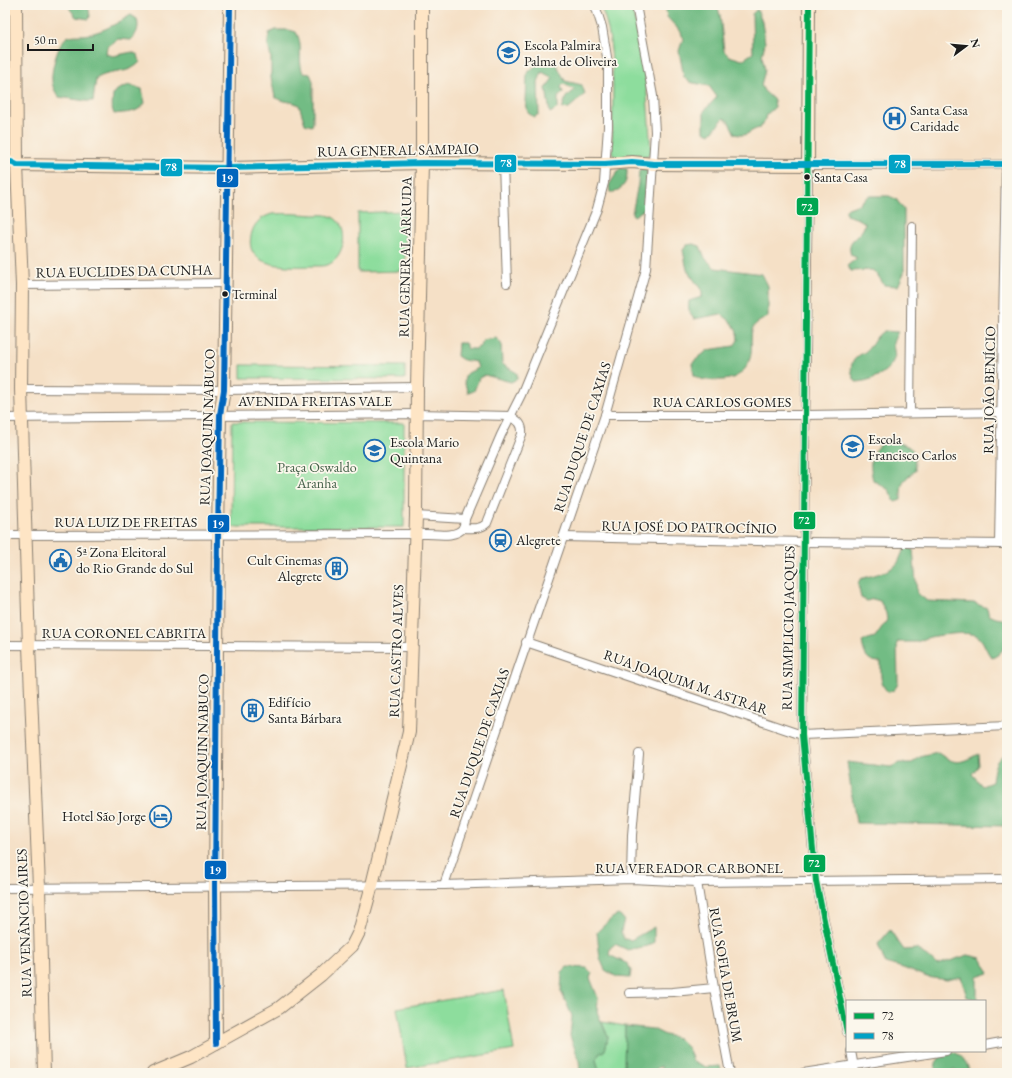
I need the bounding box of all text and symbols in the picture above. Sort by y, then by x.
scale bar [28,26,93,52]
north arrow [946,26,986,66]
text: 50 m [34,32,58,48]
place label: Escola Palmira Palma de Oliveira [524,36,617,70]
text: N [968,37,984,50]
school or university icon: Escola Palmira Palma de Oliveira [496,40,522,66]
place label: Santa Casa Caridade [910,101,968,135]
hospital icon: Santa Casa Caridade [882,105,908,131]
street label: RUA GENERAL SAMPAIO [317,140,479,160]
line badge: 78 [494,154,517,173]
line badge: 78 [888,154,911,174]
text: 78 [500,156,512,170]
text: 78 [894,157,906,171]
line badge: 78 [160,158,183,177]
text: 78 [165,160,177,174]
line badge: 19 [216,168,239,188]
place label: Santa Casa [814,169,869,186]
text: 19 [221,171,233,185]
marker: Santa Casa [802,172,812,182]
street label: RUA GENERAL ARRUDA [395,176,415,338]
line badge: 72 [796,197,819,216]
text: 72 [801,200,813,214]
street label: RUA EUCLIDES DA CUNHA [36,260,213,282]
place label: Terminal [232,286,277,303]
marker: Terminal [220,289,230,299]
street label: RUA JOÃO BENÍCIO [979,326,999,454]
street label: RUA JOAQUIN NABUCO [195,348,219,506]
street label: RUA DUQUE DE CAXIAS [549,359,615,515]
street label: AVENIDA FREITAS VALE [237,392,392,410]
street label: RUA CARLOS GOMES [653,393,791,411]
place label: Escola Francisco Carlos [868,430,957,464]
place label: Escola Mario Quintana [390,433,459,467]
school or university icon: Escola Francisco Carlos [840,434,866,460]
school or university icon: Escola Mario Quintana [362,437,388,463]
park label: Praça Oswaldo Aranha [277,458,357,492]
line badge: 72 [793,511,816,530]
street label: RUA LUIZ DE FREITAS [55,513,197,531]
text: 72 [798,513,810,527]
line badge: 19 [207,514,230,533]
street label: RUA JOSÉ DO PATROCÍNIO [601,516,777,538]
text: 19 [212,517,224,531]
station icon: Alegrete [488,527,514,553]
place label: Alegrete [515,531,561,549]
place label: 5ª Zona Eleitoral do Rio Grande do Sul [76,543,194,577]
street label: RUA SIMPLICIO JACQUES [778,545,798,711]
public building icon: 5ª Zona Eleitoral do Rio Grande do Sul [47,547,73,573]
place label: Cult Cinemas Alegrete [247,551,323,585]
building icon: Cult Cinemas Alegrete [324,555,350,581]
street label: RUA CASTRO ALVES [385,584,407,718]
street label: RUA CORONEL CABRITA [42,624,207,642]
street label: RUA JOAQUIM M. ASTRAR [601,645,772,719]
street label: RUA DUQUE DE CAXIAS [445,666,513,820]
street label: RUA JOAQUIN NABUCO [192,673,212,830]
place label: Edifício Santa Bárbara [268,693,342,727]
building icon: Edifício Santa Bárbara [239,697,265,723]
hotel icon: Hotel São Jorge [148,803,174,829]
place label: Hotel São Jorge [62,807,147,825]
street label: RUA VENÂNCIO AIRES [12,848,36,998]
line badge: 72 [803,854,826,873]
text: 72 [808,856,820,870]
street label: RUA VEREADOR CARBONEL [595,859,783,877]
line badge: 19 [204,860,227,880]
text: 19 [209,863,221,877]
street label: RUA SOFIA DE BRUM [705,906,747,1044]
legend [846,1000,986,1052]
text: 72 [882,1008,894,1024]
text: 78 [882,1028,894,1044]

